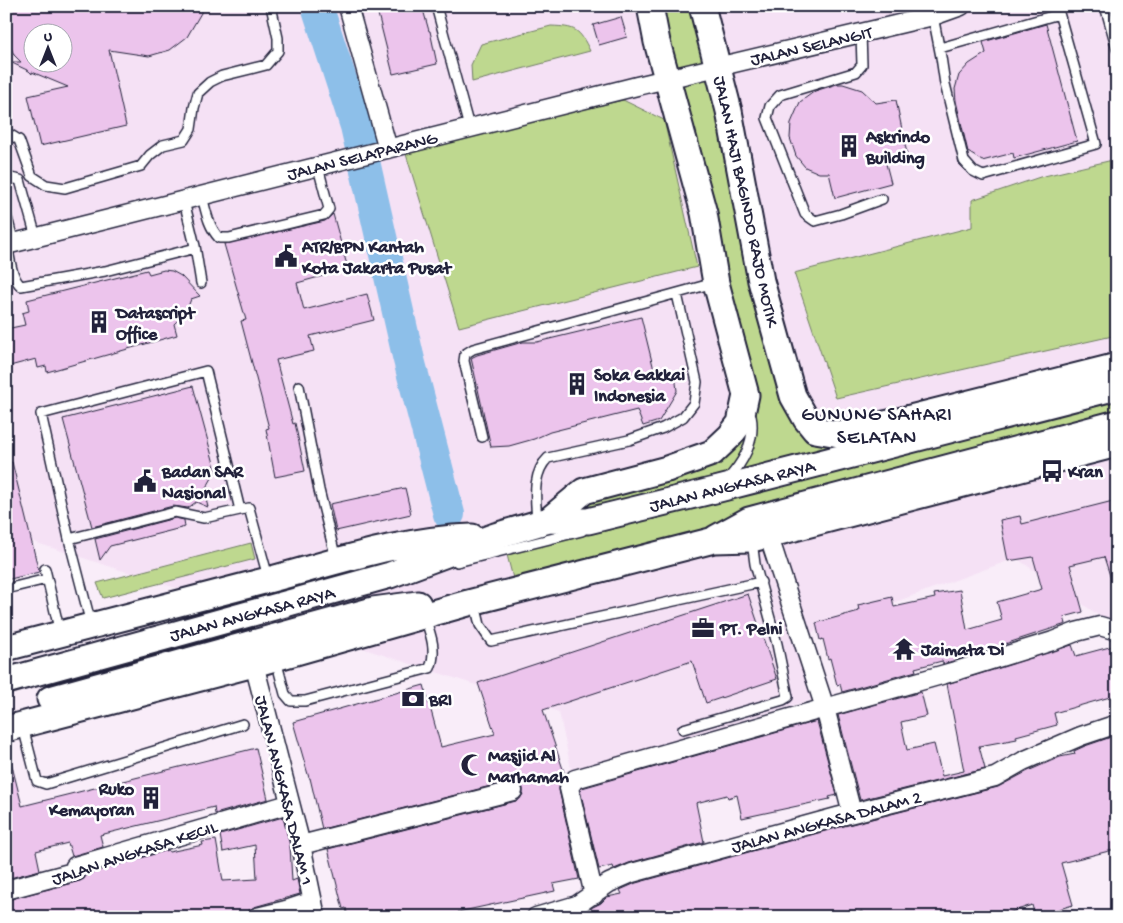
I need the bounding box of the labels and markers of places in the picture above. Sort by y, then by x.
place label: Askrindo Building [865,128,931,170]
building icon: Askrindo Building [836,133,862,159]
place label: ATR/BPN Kantah Kota Jakarta Pusat [301,238,452,280]
public building icon: ATR/BPN Kantah Kota Jakarta Pusat [273,243,299,269]
place label: Datascript Office [114,304,196,346]
building icon: Datascript Office [86,309,112,335]
place label: Soka Gakkai Indonesia [594,366,685,408]
building icon: Soka Gakkai Indonesia [564,371,590,397]
bus stop icon: Kran [1039,458,1065,484]
place label: Badan SAR Nasional [161,463,245,505]
place label: Kran [1067,463,1103,484]
public building icon: Badan SAR Nasional [132,468,158,494]
office icon: PT. Pelni [690,615,716,641]
place label: PT. Pelni [719,620,783,641]
temple icon: Jaimata Di [891,636,917,662]
place label: Jaimata Di [920,641,1005,662]
bank icon: BRI [400,686,426,712]
place label: BRI [428,691,452,712]
place label: Masjid Al Marhamah [488,747,569,789]
mosque icon: Masjid Al Marhamah [459,752,485,778]
place label: Ruko Kemayoran [48,780,135,822]
building icon: Ruko Kemayoran [138,785,164,811]

